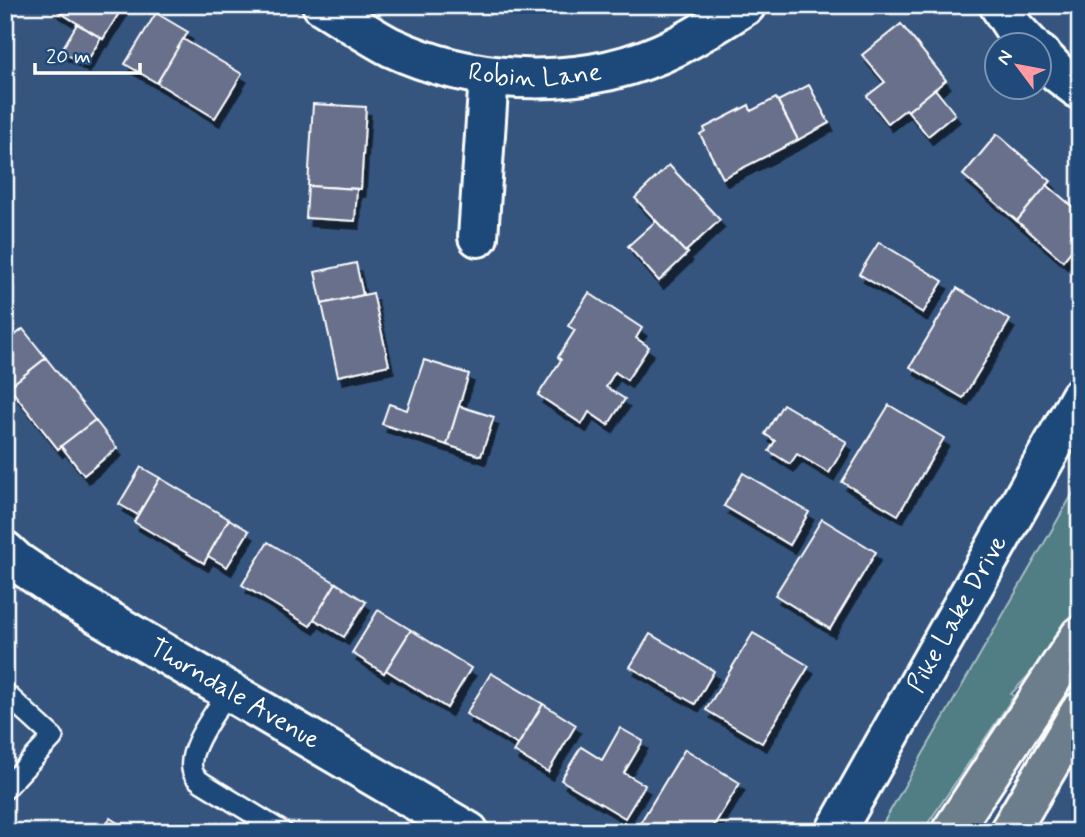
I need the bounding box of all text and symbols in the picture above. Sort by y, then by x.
scale bar [35,32,140,76]
north arrow [984,32,1054,102]
text: 20 m [46,43,91,71]
text: N [991,46,1019,70]
street label: Robin Lane [465,55,604,96]
street label: Pike Lake Drive [900,529,1016,699]
street label: Thorndale Avenue [143,631,326,758]

